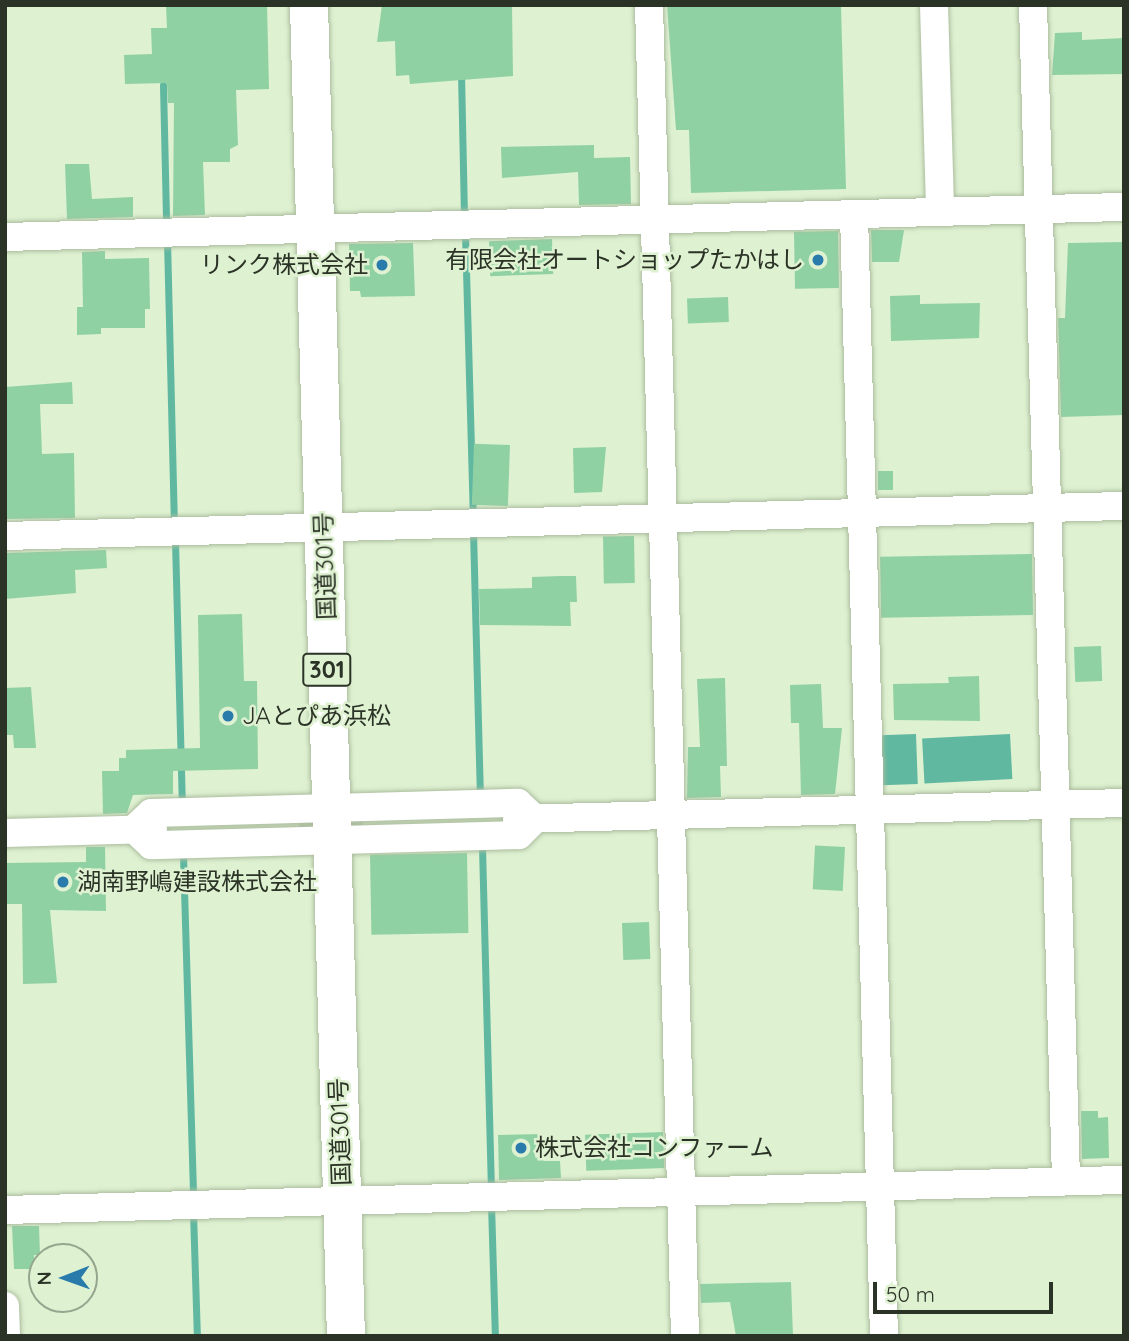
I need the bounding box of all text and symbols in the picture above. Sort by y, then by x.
place label: 有限会社オートショップたかはし [444,246,804,274]
place label: リンク株式会社 [200,251,368,279]
marker: 有限会社オートショップたかはし [810,252,826,268]
marker: リンク株式会社 [374,257,390,273]
street label: 国道301号 [309,512,341,620]
road number: 301 [301,650,353,690]
place label: JAとぴあ浜松 [242,702,391,730]
marker: JAとぴあ浜松 [220,708,236,724]
place label: 湖南野嶋建設株式会社 [77,868,317,896]
marker: 湖南野嶋建設株式会社 [55,874,71,890]
street label: 国道301号 [324,1078,356,1186]
place label: 株式会社コンファーム [535,1134,775,1162]
marker: 株式会社コンファーム [513,1140,529,1156]
north arrow [28,1243,98,1313]
scale bar [877,1268,1057,1312]
text: N [32,1271,56,1286]
text: 50 m [886,1281,935,1307]

